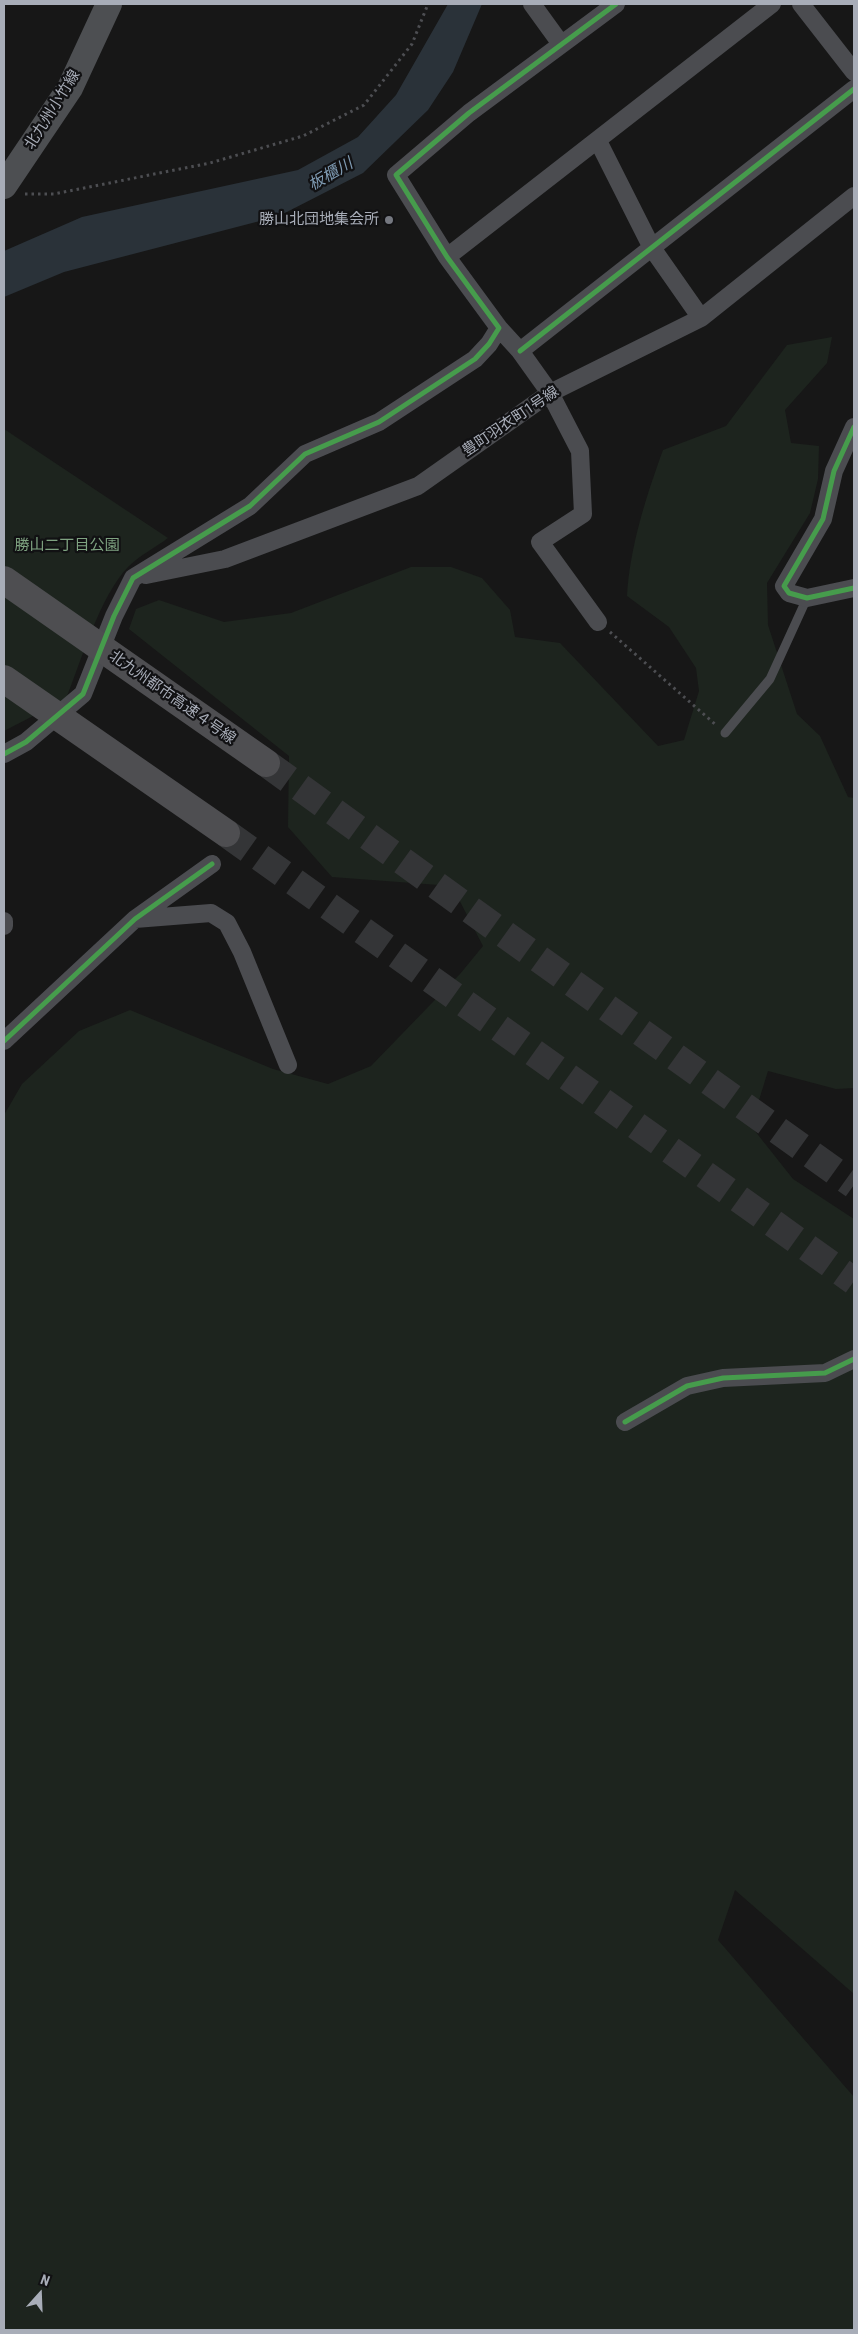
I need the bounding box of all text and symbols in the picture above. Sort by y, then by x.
street label: 北九州小竹線 [22,67,84,153]
water label: 板櫃川 [305,155,357,195]
place label: 勝山北団地集会所 [259,211,379,229]
marker: 勝山北団地集会所 [383,214,395,226]
street label: 豊町羽衣町1号線 [459,383,563,461]
park label: 勝山二丁目公園 [15,537,119,555]
street label: 北九州都市高速４号線 [105,648,239,748]
north arrow [15,2269,65,2319]
text: N [38,2271,52,2289]

